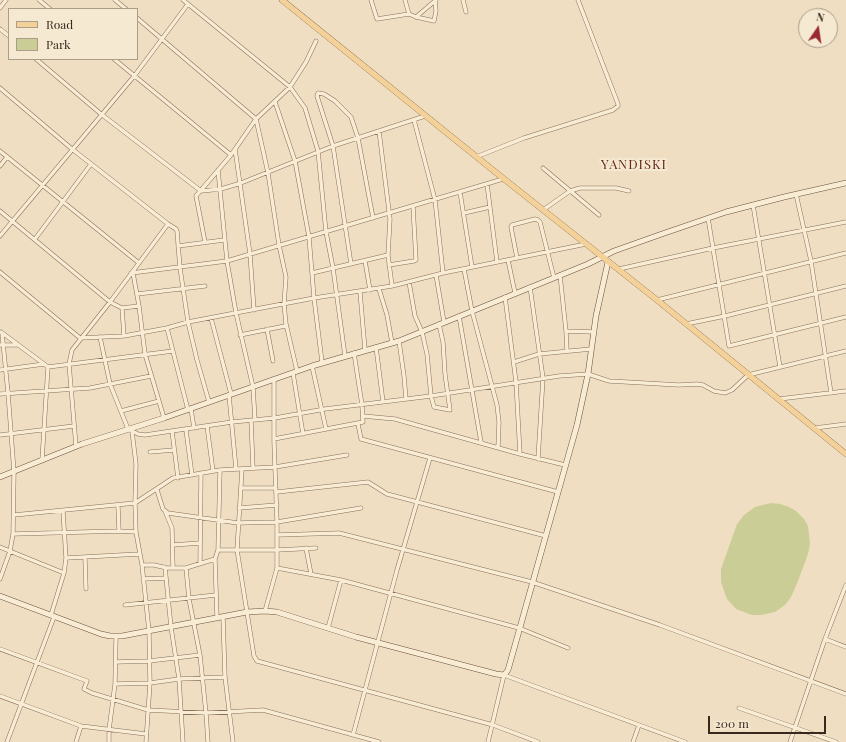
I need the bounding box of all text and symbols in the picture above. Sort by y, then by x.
legend [8,8,138,60]
north arrow [798,8,838,48]
text: N [815,9,826,25]
text: Road [46,16,73,32]
text: Park [46,36,71,52]
district label: YANDISKI [601,157,667,173]
scale bar [710,708,828,734]
text: 200 m [715,715,749,731]

